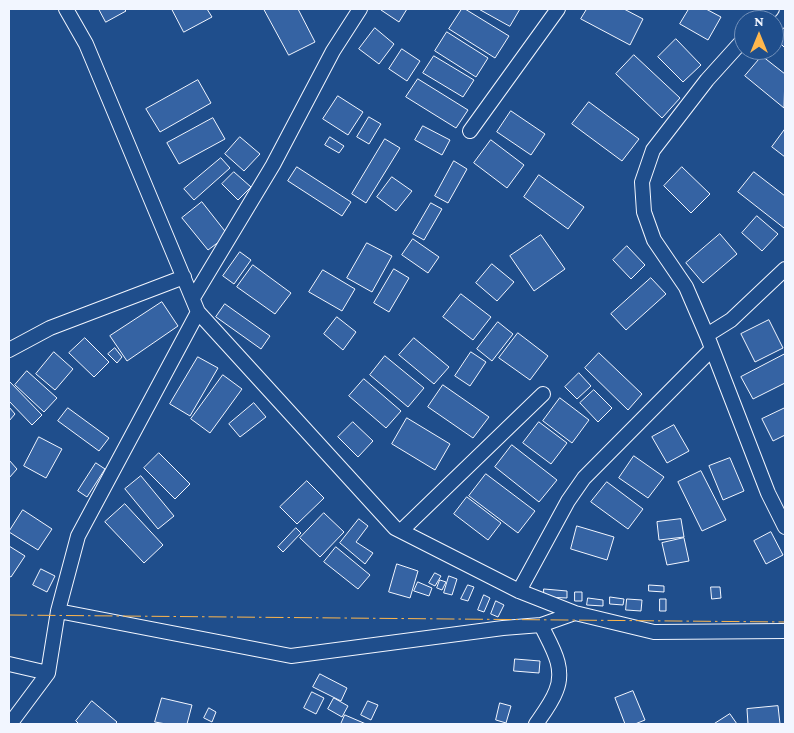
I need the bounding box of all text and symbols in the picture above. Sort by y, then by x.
north arrow [734,10,784,60]
text: N [754,13,764,29]

